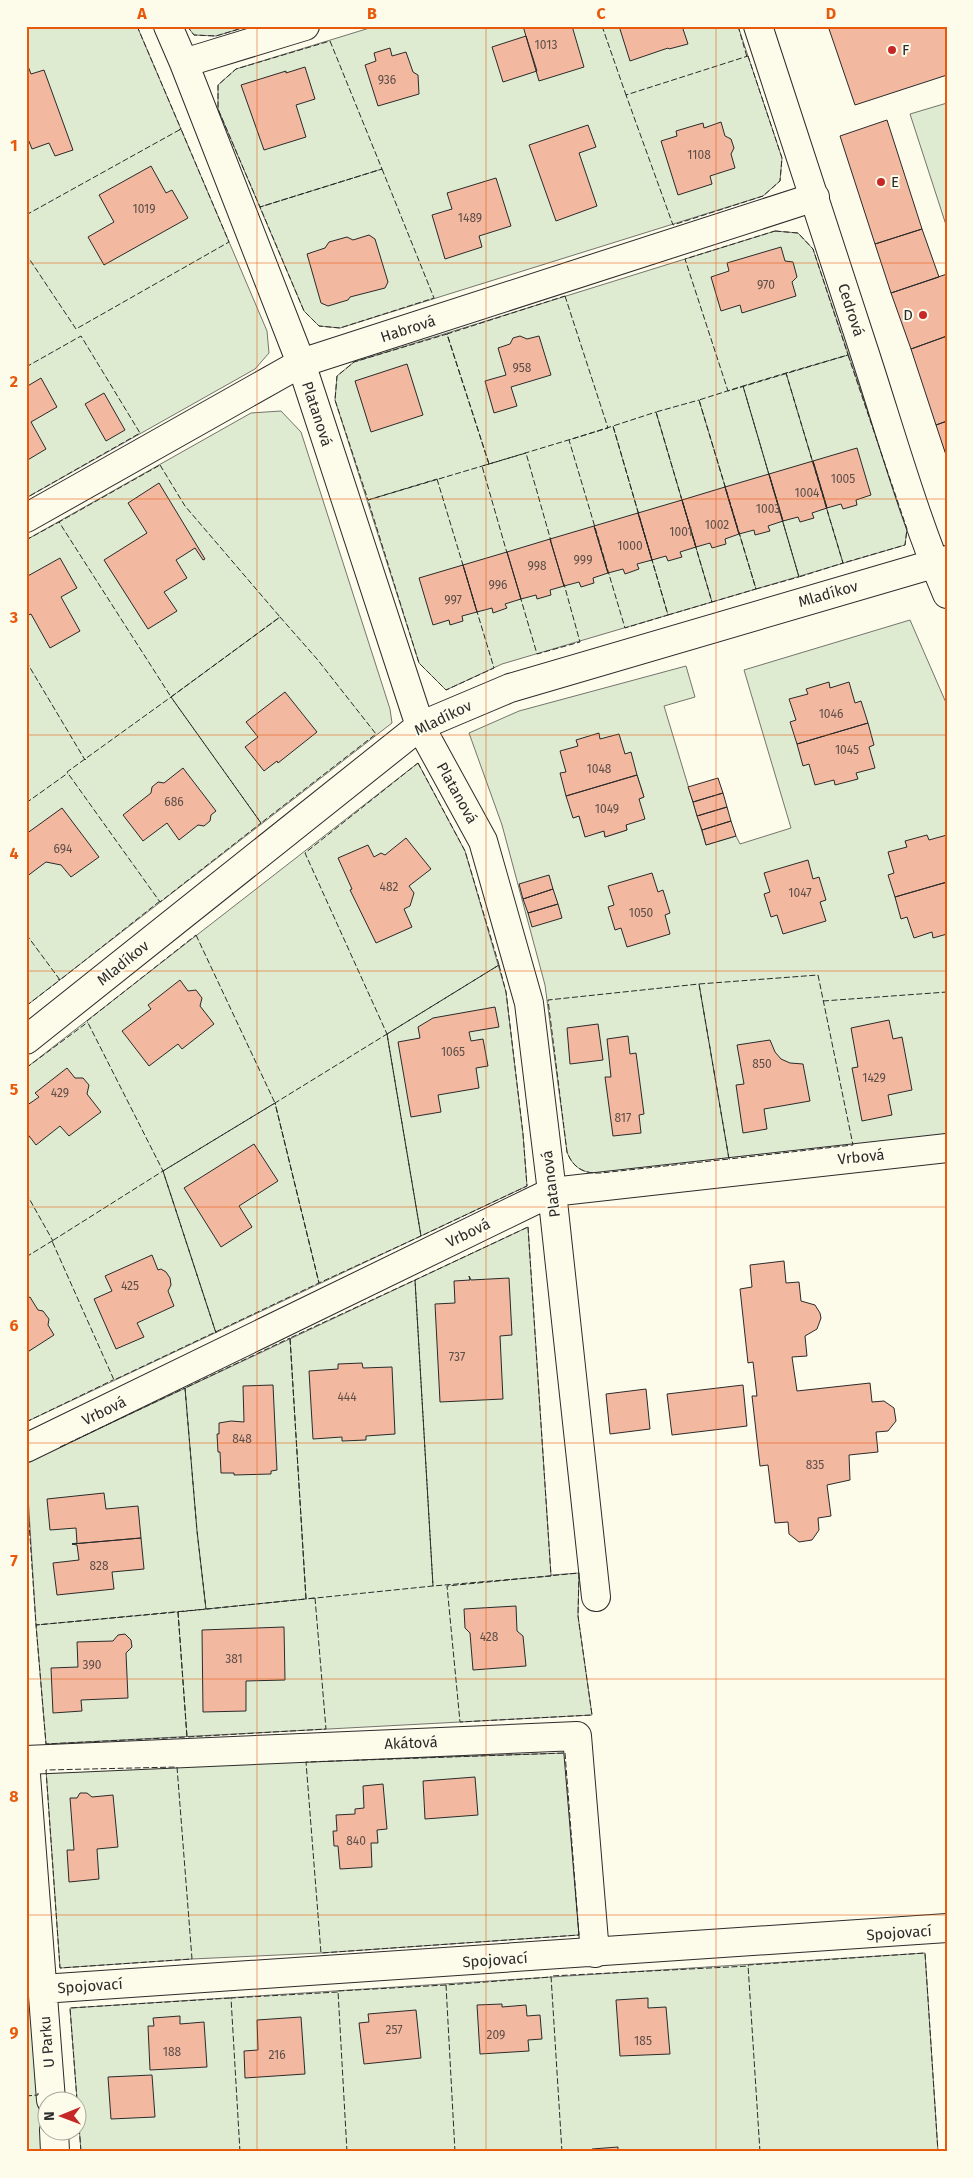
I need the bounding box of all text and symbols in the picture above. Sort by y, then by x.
text: A [136,4,147,23]
text: B [367,4,377,23]
text: C [596,4,606,23]
text: D [826,4,836,23]
house number: 1013 [535,38,557,52]
place label: F [902,41,909,59]
marker: F [886,44,898,56]
house number: 936 [378,73,396,87]
text: 1 [10,136,18,155]
house number: 1108 [687,148,711,162]
place label: E [891,173,899,191]
marker: E [875,176,887,188]
house number: 1019 [132,202,156,216]
house number: 1489 [458,211,482,225]
house number: 970 [757,278,775,292]
street label: Cedrová [834,281,868,339]
place label: D [903,306,913,324]
marker: D [917,309,929,321]
street label: Habrová [378,312,438,346]
house number: 958 [513,361,532,375]
text: 2 [10,372,18,391]
street label: Platanová [298,379,336,449]
house number: 1005 [831,472,855,486]
house number: 1004 [795,486,820,500]
house number: 1003 [756,502,780,516]
house number: 1002 [705,518,729,532]
house number: 1001 [669,525,693,539]
house number: 1000 [617,539,643,553]
house number: 999 [574,553,592,567]
house number: 998 [527,559,547,573]
street label: Mladíkov [796,577,861,611]
house number: 996 [489,578,508,592]
house number: 997 [444,593,462,607]
text: 3 [9,608,18,627]
street label: Mladíkov [411,696,475,740]
house number: 1046 [819,707,843,721]
house number: 1045 [835,743,859,757]
street label: Platanová [433,759,481,827]
house number: 1048 [587,762,612,776]
house number: 686 [164,795,184,809]
house number: 1049 [595,802,619,816]
house number: 694 [54,842,73,856]
text: 4 [9,844,19,863]
house number: 482 [380,880,398,894]
house number: 1047 [788,886,812,900]
house number: 1050 [629,906,654,920]
street label: Mladíkov [93,936,153,989]
house number: 1065 [441,1045,465,1059]
house number: 850 [752,1057,772,1071]
house number: 1429 [862,1071,886,1085]
text: 5 [10,1080,19,1099]
house number: 429 [51,1086,69,1100]
house number: 817 [615,1111,631,1125]
street label: Vrbová [837,1146,885,1168]
street label: Platanová [538,1149,564,1219]
street label: Vrbová [443,1215,493,1251]
house number: 425 [121,1279,139,1293]
text: 6 [9,1316,19,1335]
house number: 737 [449,1350,465,1364]
house number: 444 [337,1390,357,1404]
street label: Vrbová [79,1393,129,1429]
house number: 848 [232,1432,252,1446]
house number: 835 [806,1458,824,1472]
text: 7 [10,1551,18,1570]
house number: 828 [89,1559,109,1573]
house number: 428 [480,1630,499,1644]
house number: 381 [225,1652,243,1666]
house number: 390 [83,1658,102,1672]
street label: Akátová [384,1733,438,1753]
text: 8 [9,1787,19,1806]
house number: 840 [346,1834,366,1848]
street label: Spojovací [866,1922,932,1944]
street label: Spojovací [462,1949,528,1971]
street label: Spojovací [57,1975,123,1997]
street label: U Parku [36,2015,58,2069]
text: 9 [10,2023,19,2042]
house number: 257 [386,2023,403,2037]
house number: 209 [487,2028,505,2042]
house number: 185 [634,2034,652,2048]
house number: 188 [163,2045,182,2059]
house number: 216 [268,2048,286,2062]
north arrow [38,2090,88,2140]
text: N [41,2111,58,2121]

